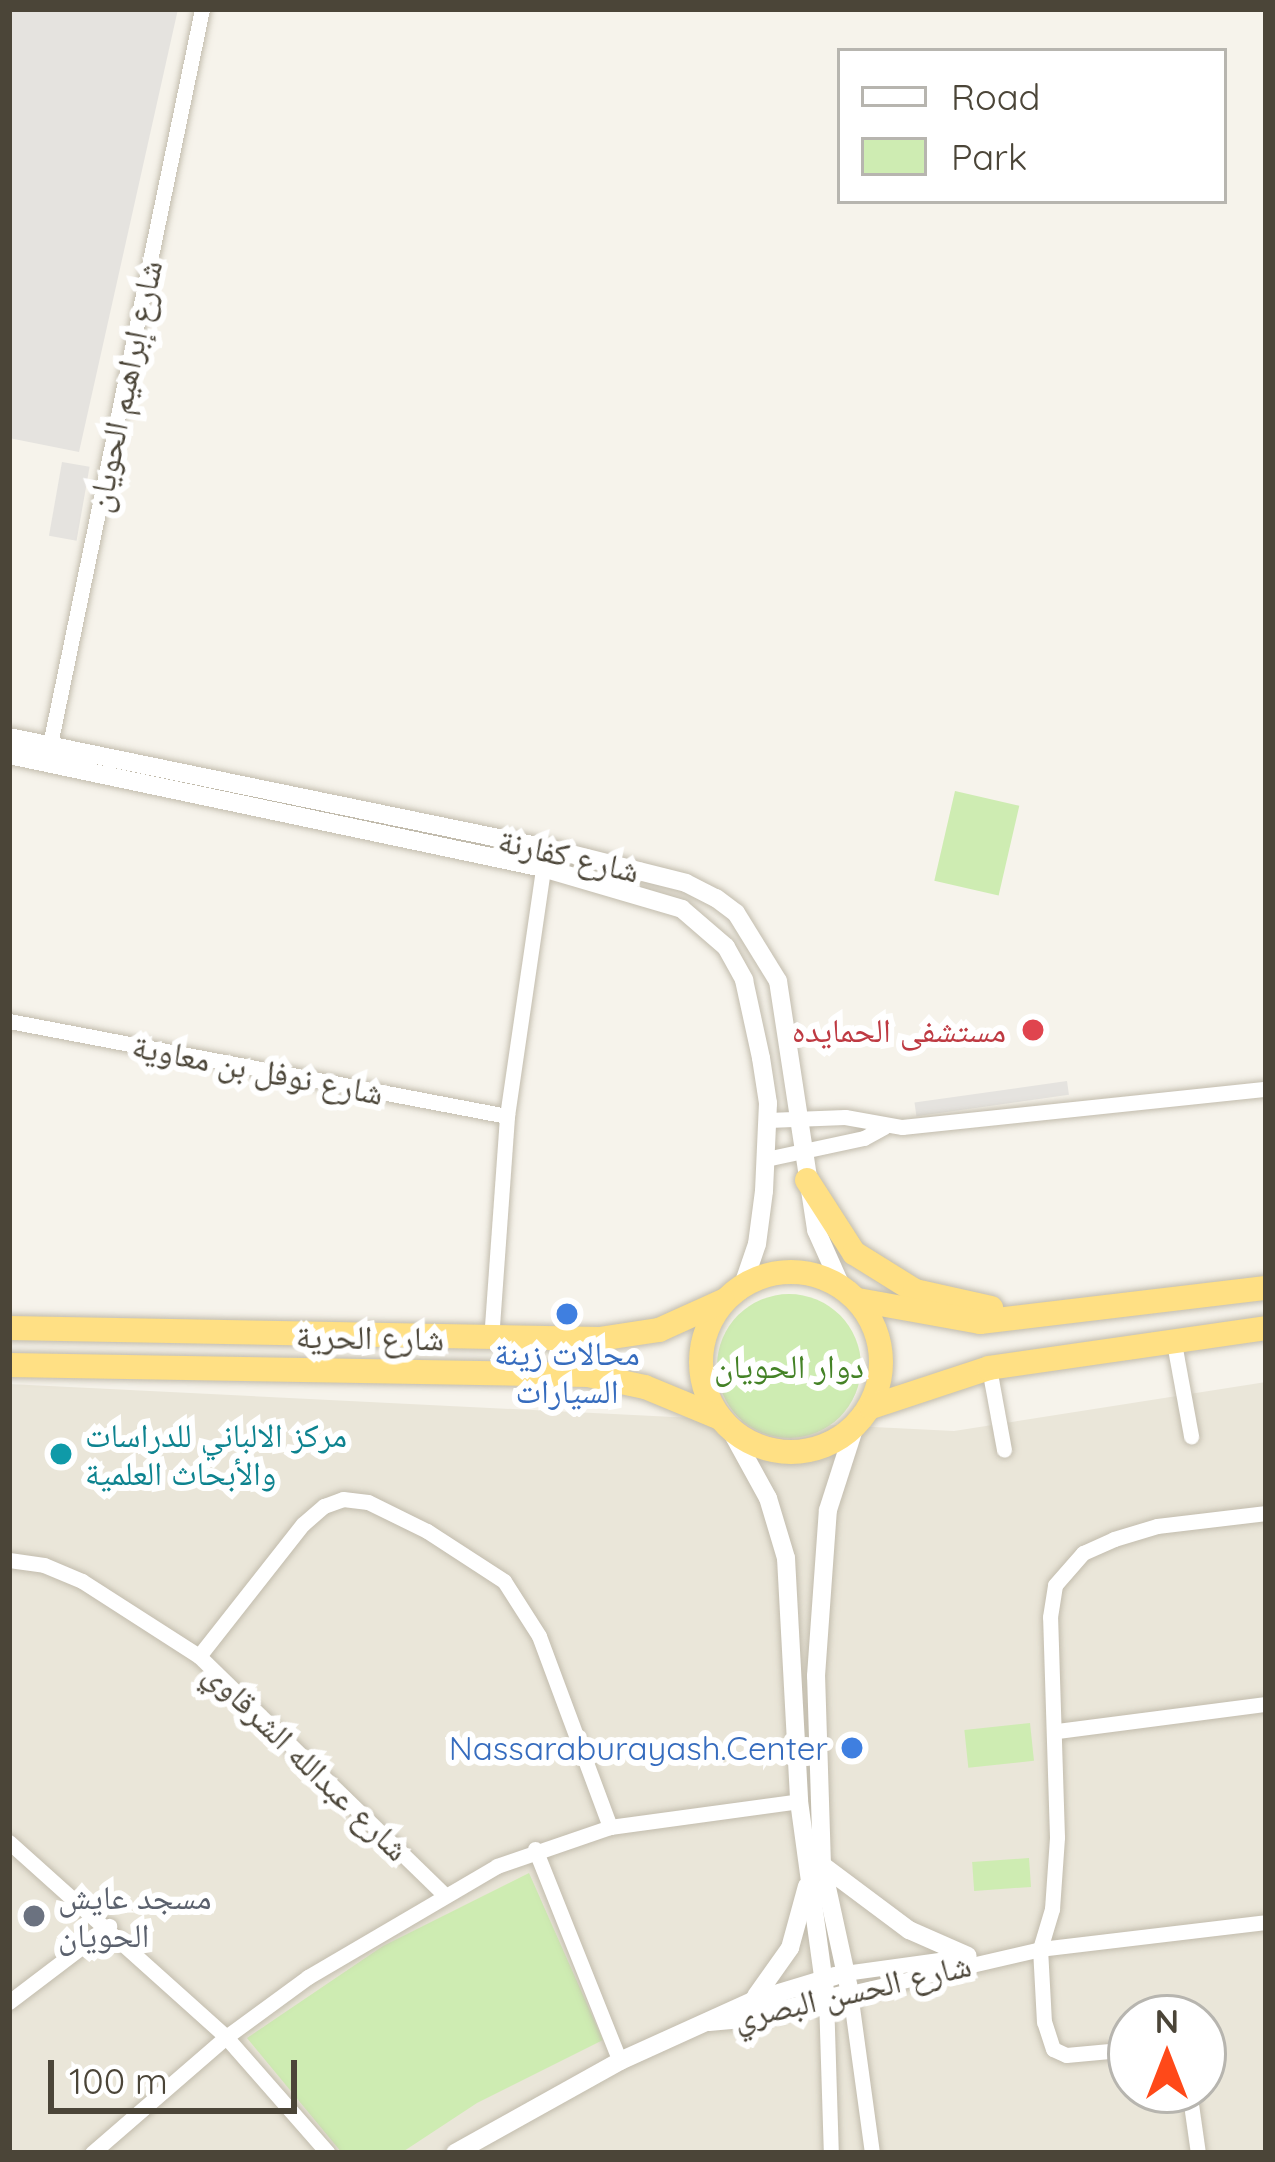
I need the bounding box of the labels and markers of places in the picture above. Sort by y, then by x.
place label: مستشفى الحمايده [792,1010,1006,1050]
marker: مستشفى الحمايده [1017,1014,1049,1046]
marker: محالات زينة السيارات [554,1301,580,1327]
place label: محالات زينة السيارات [494,1333,640,1411]
place label: مركز الالباني للدراسات والأبحاث العلمية [85,1415,347,1493]
marker: مركز الالباني للدراسات والأبحاث العلمية [48,1441,74,1467]
place label: Nassaraburayash.Center [449,1728,828,1768]
marker: Nassaraburayash.Center [839,1735,865,1761]
place label: مسجد عايش الحويان [58,1877,211,1955]
marker: مسجد عايش الحويان [21,1903,47,1929]

